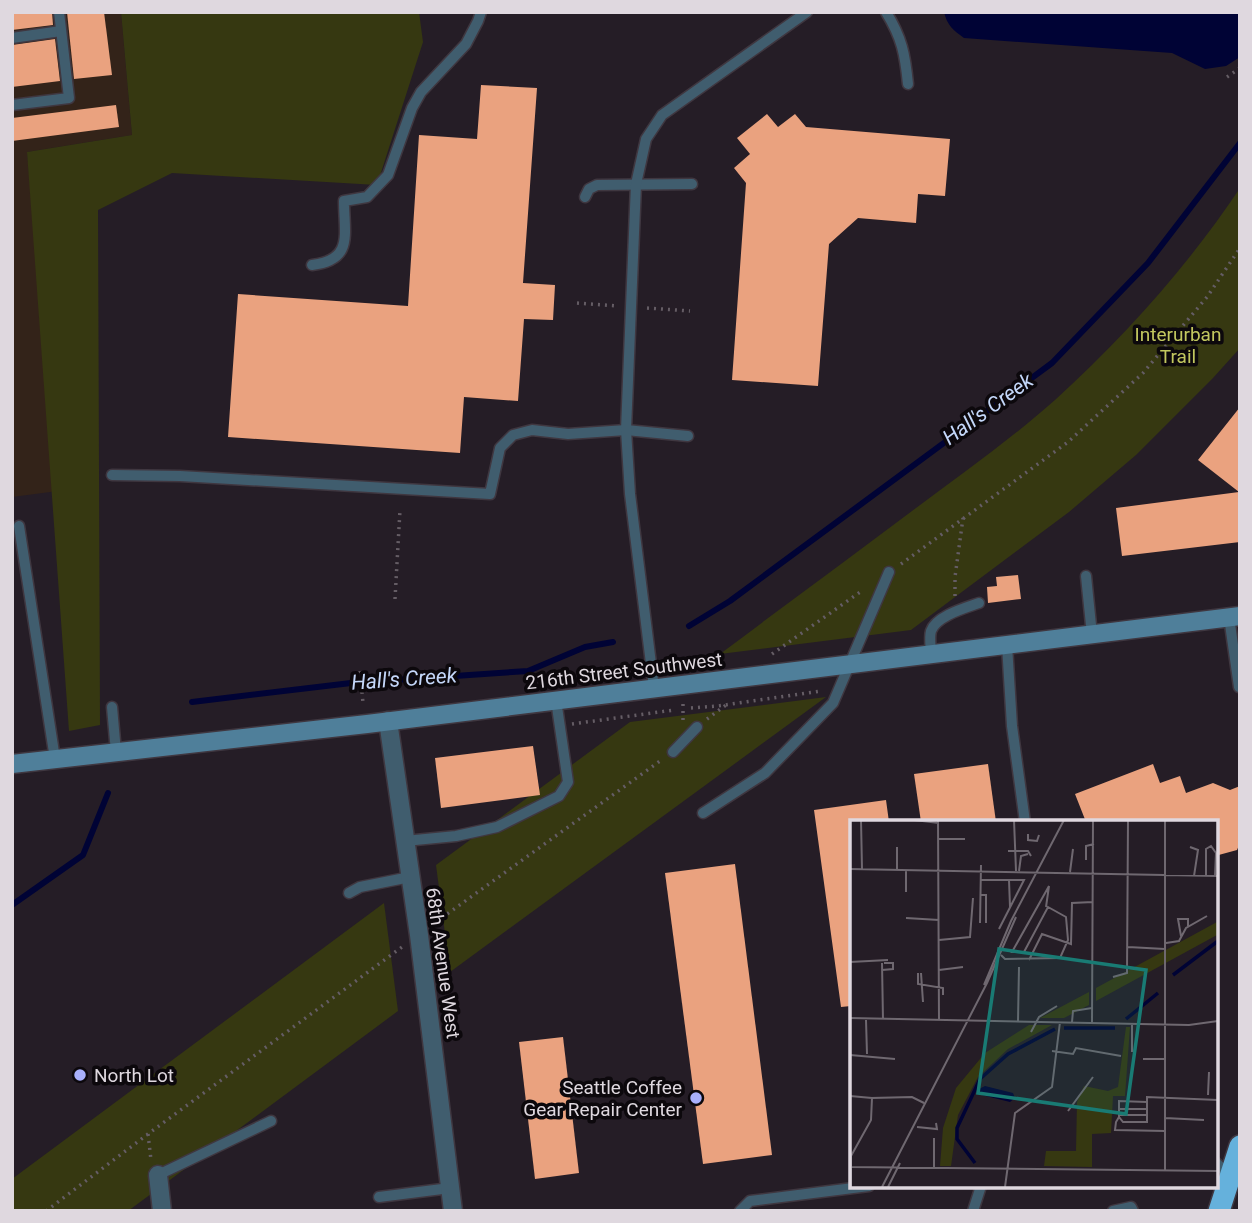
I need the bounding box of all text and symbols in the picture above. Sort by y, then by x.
park label: Interurban Trail [1135,323,1221,368]
water label: Hall's Creek [938,368,1038,450]
street label: 216th Street Southwest [524,648,724,694]
water label: Hall's Creek [350,663,458,695]
inset map [850,820,1217,1188]
street label: 68th Avenue West [421,886,465,1040]
place label: North Lot [94,1064,174,1087]
marker: North Lot [72,1067,88,1083]
place label: Seattle Coffee Gear Repair Center [523,1076,683,1121]
marker: Seattle Coffee Gear Repair Center [688,1090,704,1106]

